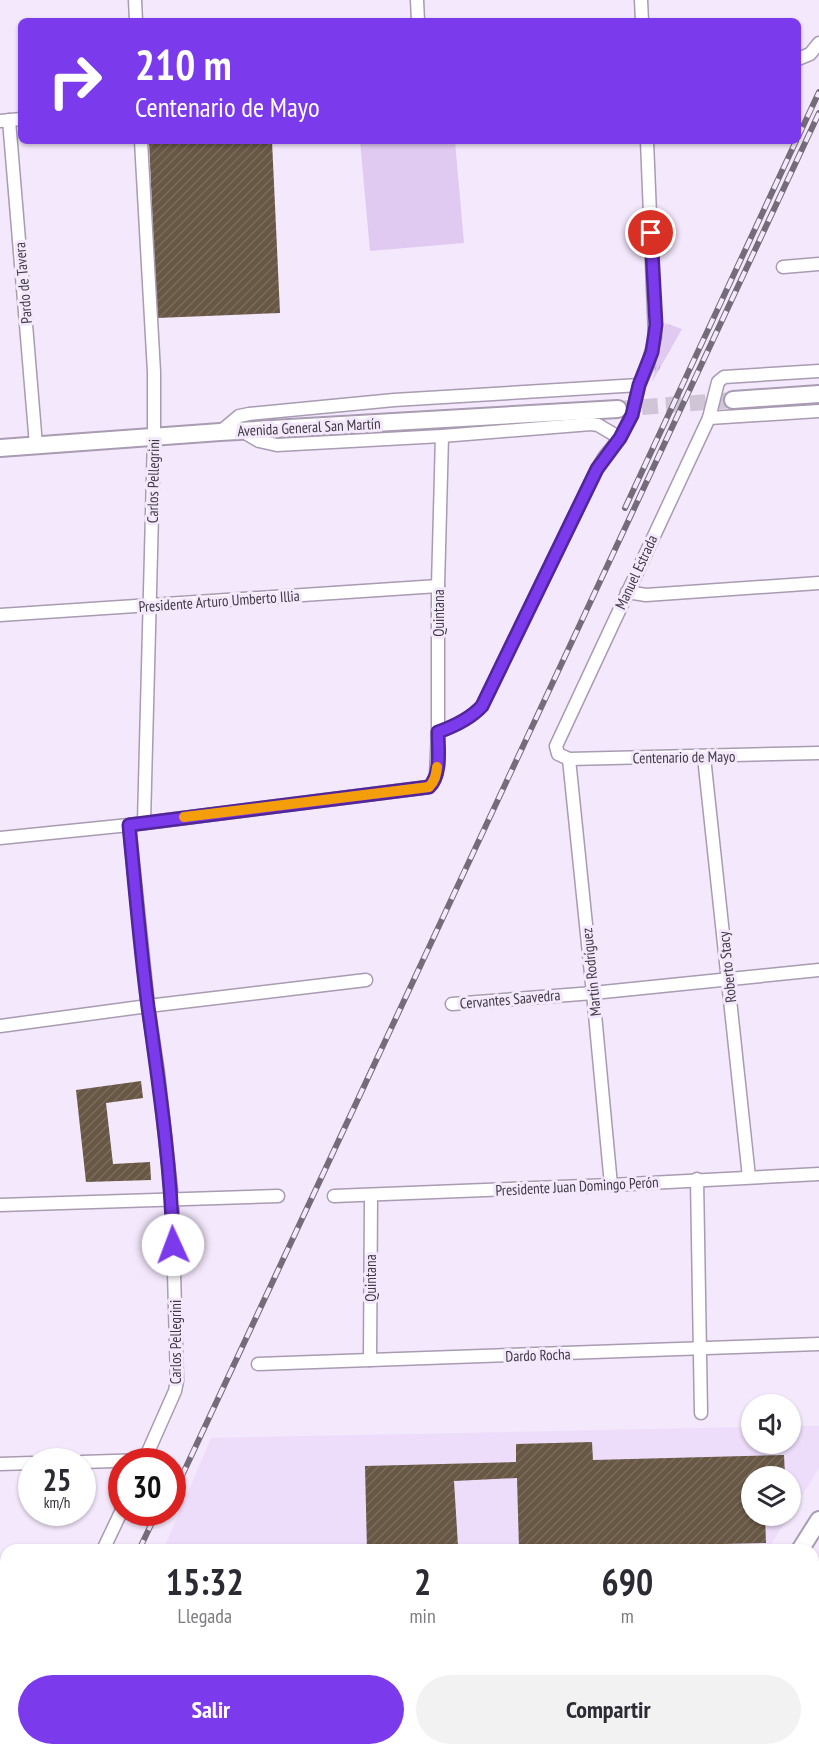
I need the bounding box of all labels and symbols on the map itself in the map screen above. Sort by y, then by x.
pin [625,207,676,258]
street label: Pardo de Tavera [10,241,36,325]
street label: Avenida General San Martín [237,414,381,440]
street label: Carlos Pellegrini [143,439,163,523]
street label: Manuel Estrada [611,532,661,612]
street label: Presidente Arturo Umberto Illia [138,586,300,616]
street label: Quintana [429,589,448,637]
street label: Centenario de Mayo [633,747,735,767]
street label: Martín Rodríguez [577,927,605,1017]
street label: Roberto Stacy [714,930,740,1003]
street label: Cervantes Saavedra [459,985,561,1013]
street label: Presidente Juan Domingo Perón [495,1172,659,1200]
position arrow [141,1213,205,1277]
street label: Quintana [361,1254,380,1302]
street label: Carlos Pellegrini [166,1300,185,1384]
street label: Dardo Rocha [505,1344,571,1366]
speed limit sign: 30 [108,1448,186,1526]

